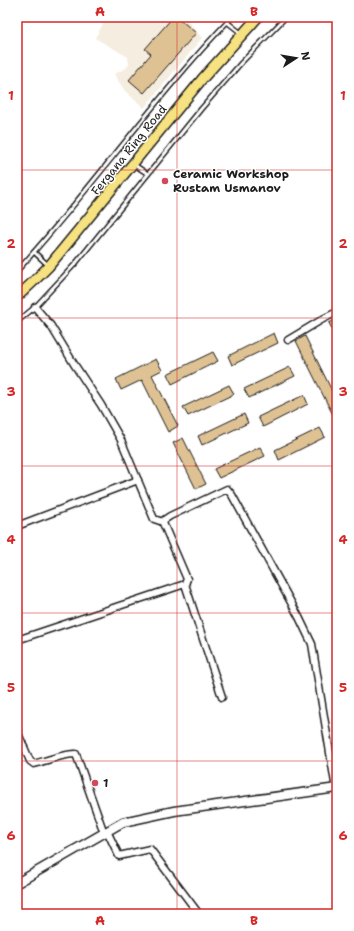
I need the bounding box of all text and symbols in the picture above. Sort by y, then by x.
text: A [95,3,105,20]
text: B [250,3,258,20]
north arrow [276,38,316,78]
text: N [297,50,314,62]
text: 1 [8,87,14,104]
text: 1 [340,87,346,104]
street label: Fergana Ring Road [88,101,171,198]
place label: Ceramic Workshop Rustam Usmanov [173,166,289,196]
marker: Ceramic Workshop Rustam Usmanov [160,176,170,186]
text: 2 [6,235,16,252]
text: 2 [338,235,348,252]
text: 3 [6,383,16,400]
text: 3 [338,383,348,400]
text: 4 [6,531,16,548]
text: 4 [338,531,348,548]
text: 5 [7,679,15,696]
text: 5 [339,679,347,696]
place label: 1 [103,775,108,791]
marker: 1 [90,778,100,788]
text: 6 [6,827,16,844]
text: 6 [338,827,348,844]
text: A [95,912,105,929]
text: B [250,912,258,929]

